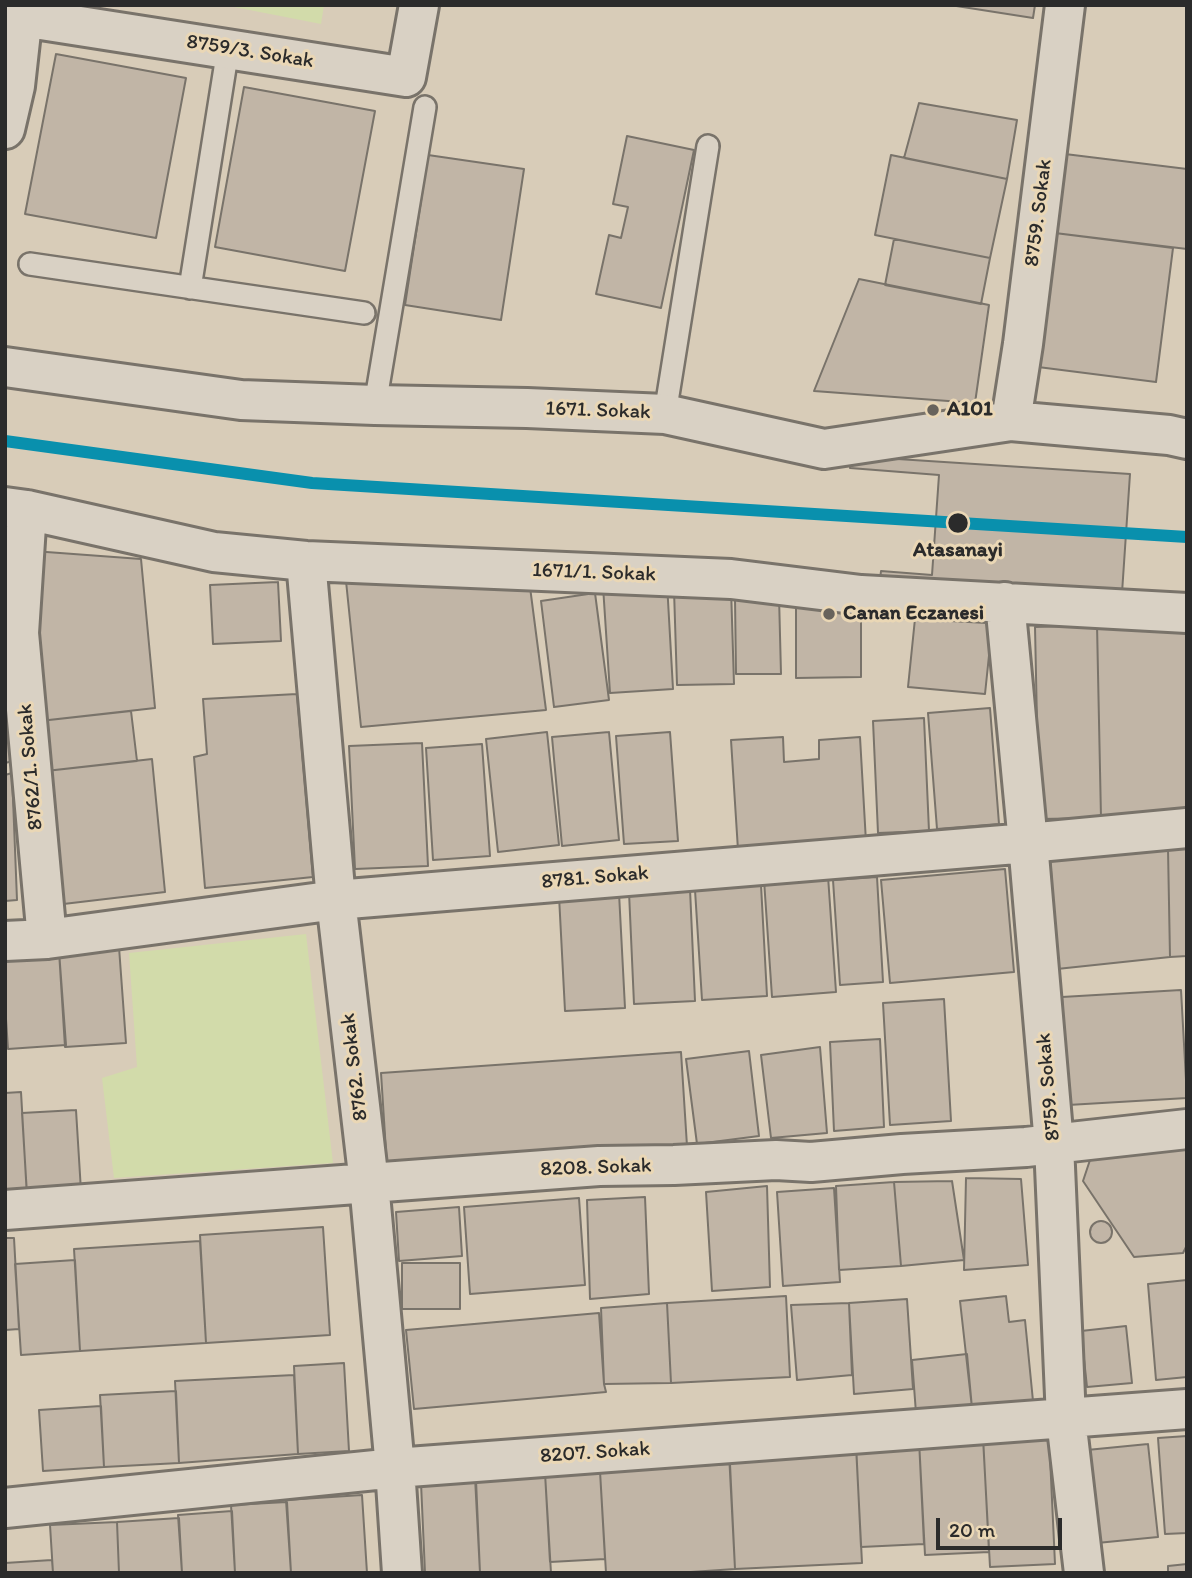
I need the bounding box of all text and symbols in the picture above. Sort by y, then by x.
street label: 8759/3. Sokak [185,29,315,75]
street label: 8759. Sokak [1020,158,1058,268]
street label: 1671. Sokak [545,397,651,425]
place label: A101 [947,397,993,423]
marker: A101 [925,402,941,418]
marker: Atasanayi [946,511,970,535]
place label: Atasanayi [913,538,1003,564]
street label: 1671/1. Sokak [532,558,656,588]
place label: Canan Eczanesi [843,601,984,627]
marker: Canan Eczanesi [821,606,837,622]
street label: 8762/1. Sokak [13,703,49,831]
street label: 8781. Sokak [540,861,650,895]
street label: 8762. Sokak [336,1012,374,1122]
street label: 8759. Sokak [1032,1032,1066,1142]
street label: 8208. Sokak [540,1153,652,1183]
street label: 8207. Sokak [539,1437,651,1469]
scale bar [940,1504,1066,1548]
text: 20 m [949,1517,995,1542]

